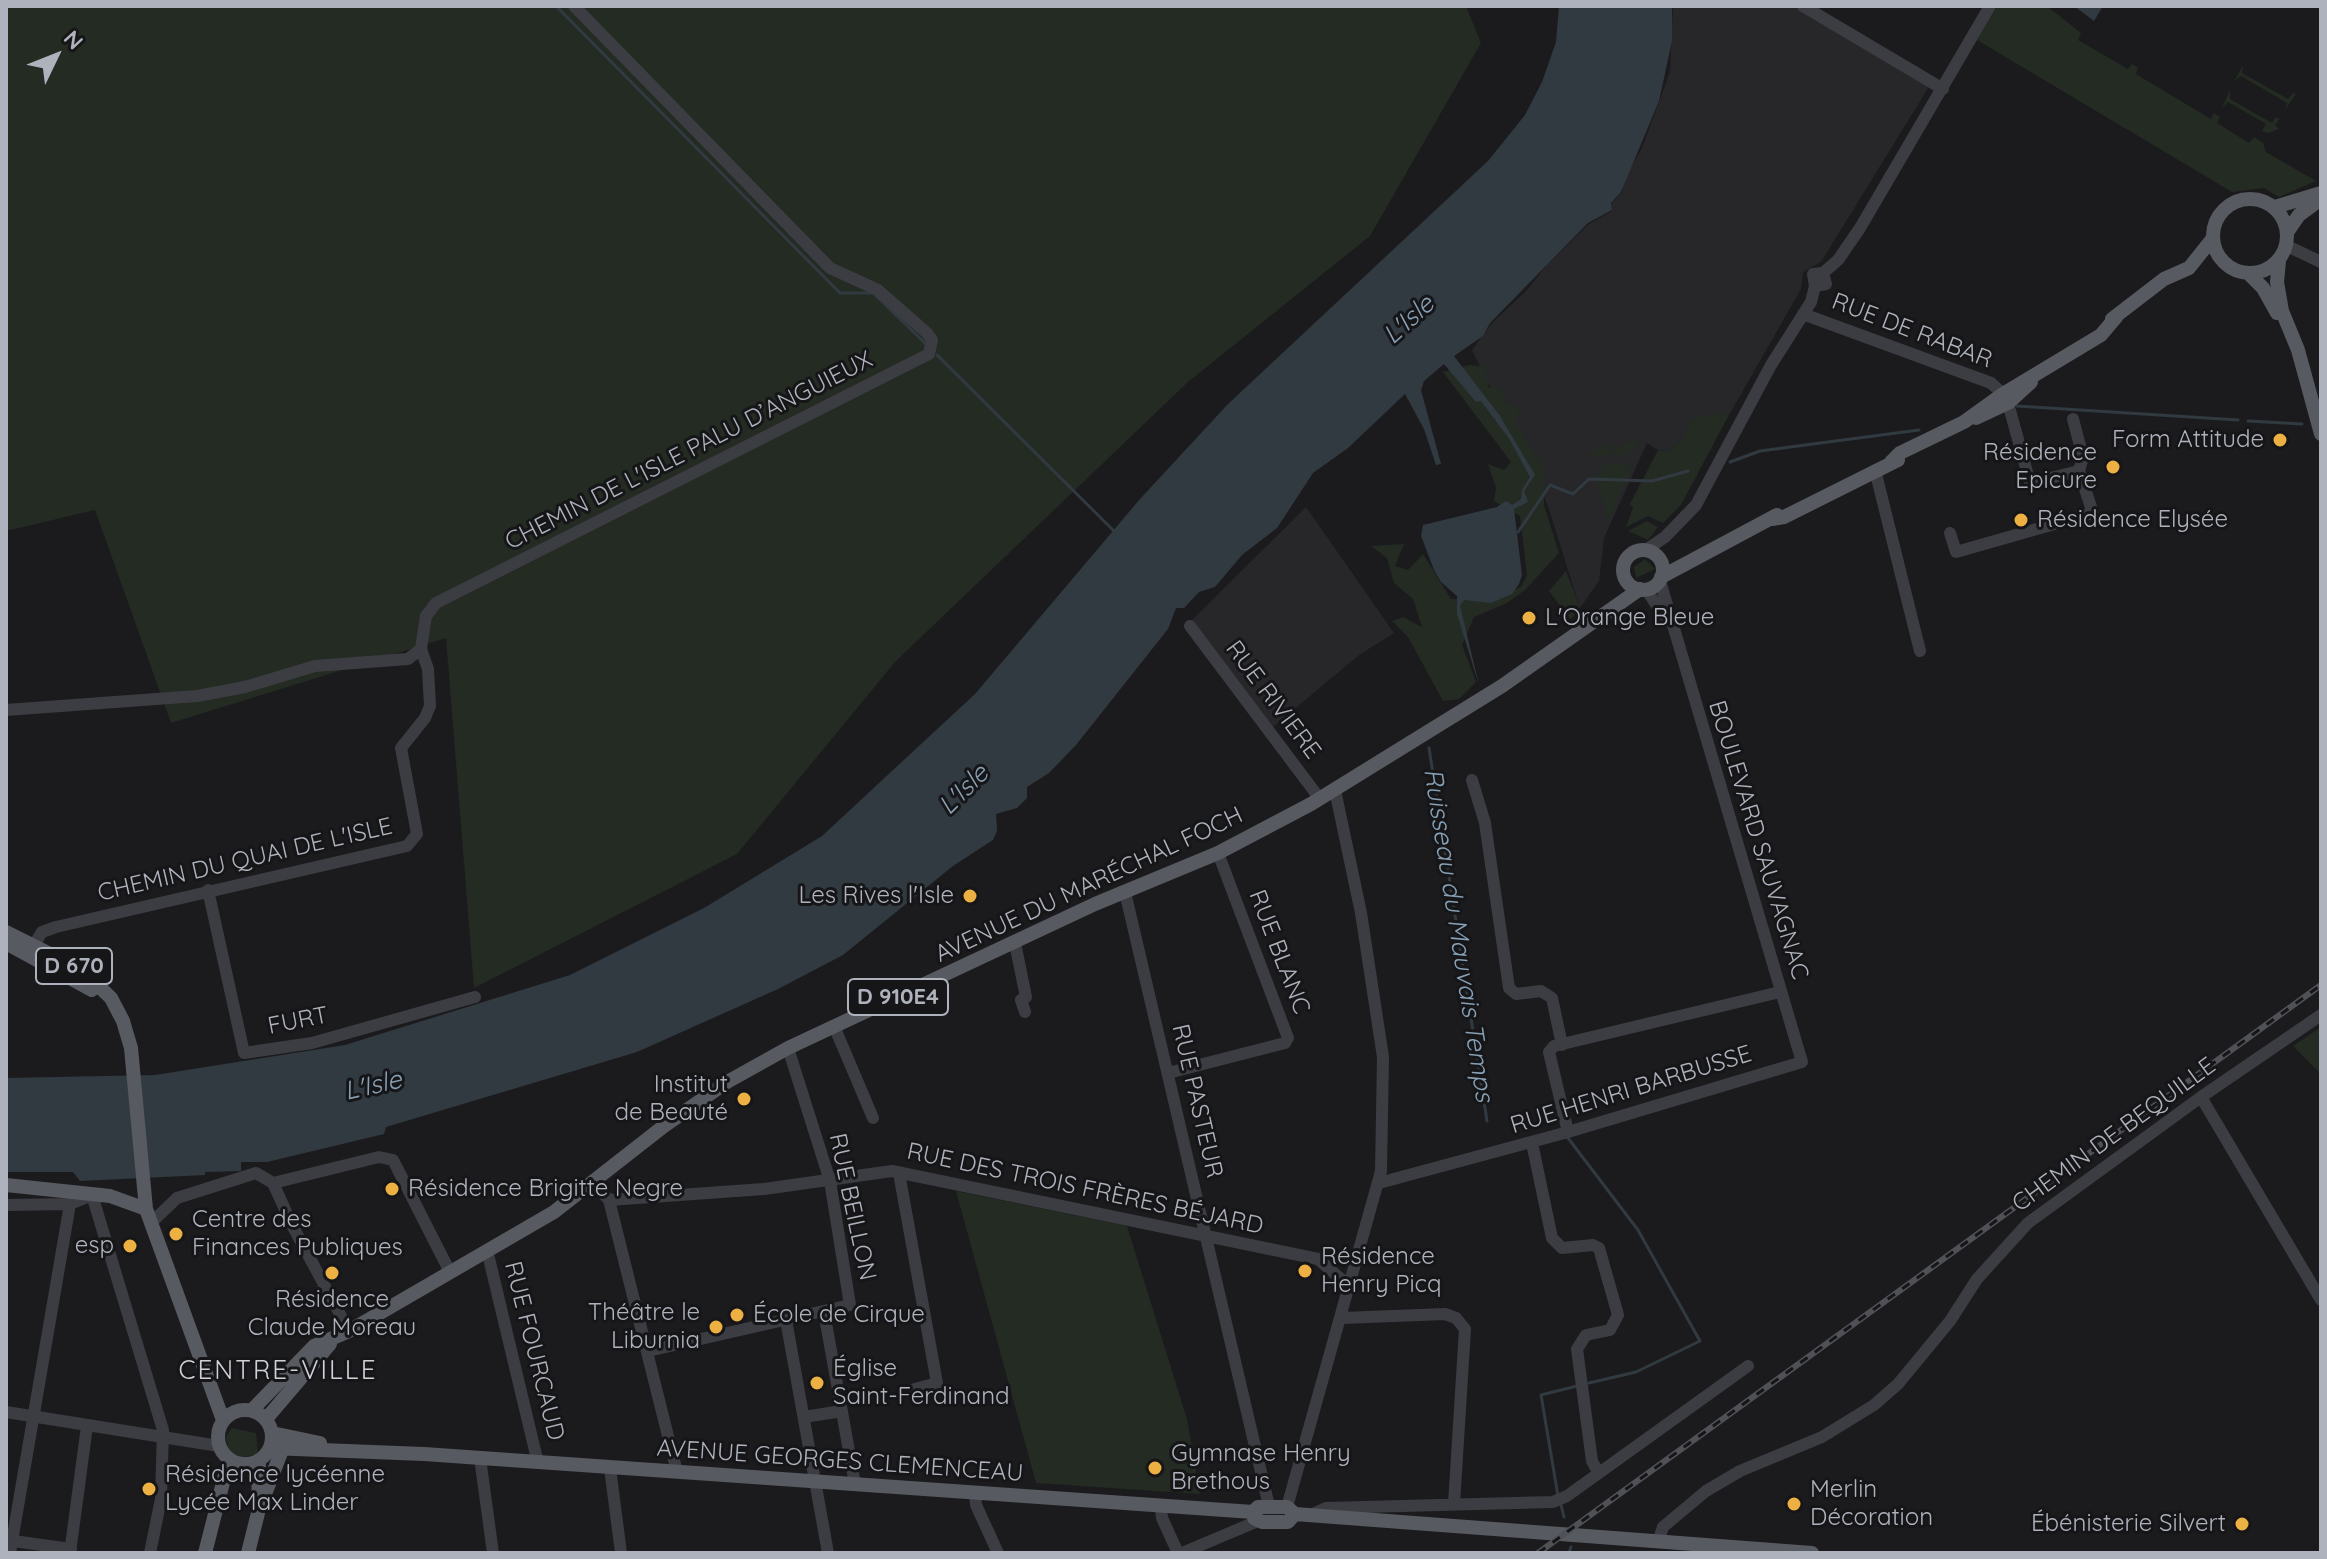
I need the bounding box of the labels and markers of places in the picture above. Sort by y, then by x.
place label: Form Attitude [2112,426,2264,454]
marker: Form Attitude [2271,431,2289,449]
place label: Résidence Epicure [1983,439,2097,495]
marker: Résidence Epicure [2104,458,2122,476]
place label: Résidence Elysée [2037,506,2228,534]
marker: Résidence Elysée [2012,511,2030,529]
place label: L'Orange Bleue [1545,604,1714,632]
marker: L'Orange Bleue [1520,609,1538,627]
place label: Les Rives l'Isle [798,882,954,910]
marker: Les Rives l'Isle [961,887,979,905]
place label: Institut de Beauté [615,1071,728,1127]
marker: Institut de Beauté [735,1090,753,1108]
place label: Résidence Brigitte Negre [408,1175,683,1203]
marker: Résidence Brigitte Negre [383,1180,401,1198]
place label: Centre des Finances Publiques [192,1206,403,1262]
marker: Centre des Finances Publiques [167,1225,185,1243]
place label: esp [75,1232,114,1260]
marker: esp [121,1237,139,1255]
place label: Résidence Henry Picq [1321,1243,1442,1299]
marker: Résidence Henry Picq [1296,1262,1314,1280]
marker: Résidence Claude Moreau [323,1264,341,1282]
place label: Résidence Claude Moreau [248,1286,416,1342]
place label: Théâtre le Liburnia [588,1299,700,1355]
place label: École de Cirque [753,1301,925,1329]
marker: École de Cirque [728,1306,746,1324]
marker: Théâtre le Liburnia [707,1318,725,1336]
place label: Église Saint-Ferdinand [833,1355,1010,1411]
marker: Église Saint-Ferdinand [808,1374,826,1392]
place label: Gymnase Henry Brethous [1171,1440,1351,1496]
marker: Gymnase Henry Brethous [1146,1459,1164,1477]
place label: Résidence lycéenne Lycée Max Linder [165,1461,385,1517]
place label: Merlin Décoration [1810,1476,1933,1532]
marker: Résidence lycéenne Lycée Max Linder [140,1480,158,1498]
marker: Merlin Décoration [1785,1495,1803,1513]
place label: Ébénisterie Silvert [2031,1510,2226,1538]
marker: Ébénisterie Silvert [2233,1515,2251,1533]

